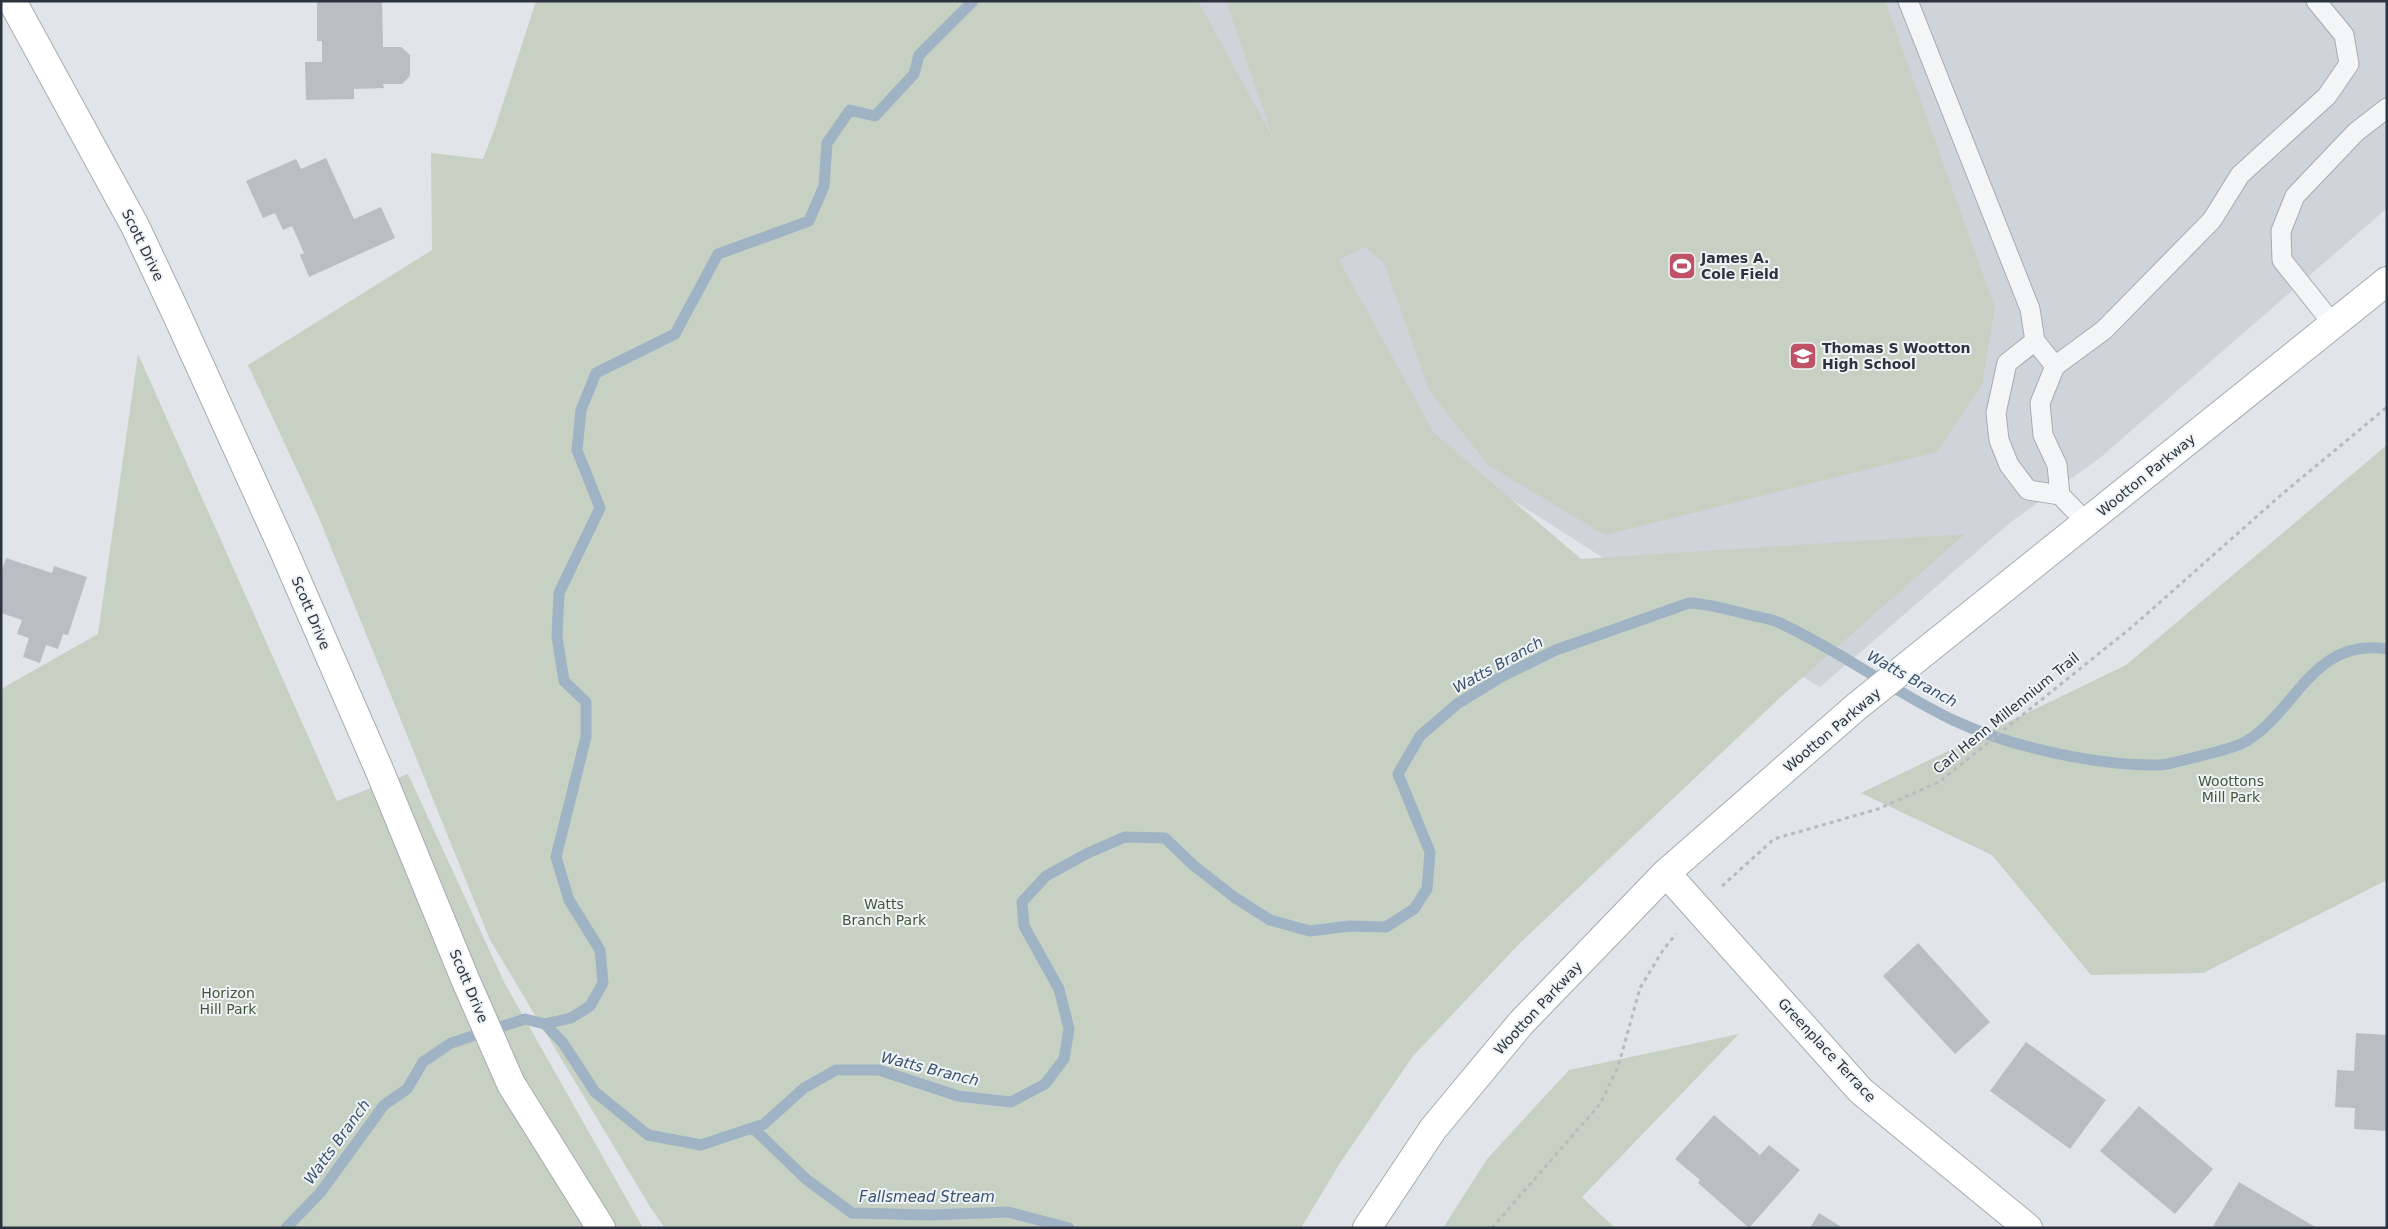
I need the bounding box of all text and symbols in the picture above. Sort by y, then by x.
street label: Scott Drive [119,206,167,284]
place label: James A. Cole Field [1700,250,1779,282]
sports icon: James A. Cole Field [1667,251,1697,281]
place label: Thomas S Wootton High School [1822,340,1970,372]
school or university icon: Thomas S Wootton High School [1788,341,1818,371]
street label: Wootton Parkway [2094,431,2198,519]
street label: Scott Drive [288,574,334,652]
water label: Watts Branch [1450,633,1546,697]
water label: Watts Branch [1864,647,1960,711]
street label: Carl Henn Millennium Trail [1930,649,2082,777]
street label: Wootton Parkway [1780,685,1884,775]
park label: Woottons Mill Park [2198,773,2264,805]
park label: Watts Branch Park [842,896,927,928]
street label: Scott Drive [446,947,492,1025]
street label: Wootton Parkway [1491,958,1585,1058]
park label: Horizon Hill Park [200,985,257,1017]
street label: Greenplace Terrace [1775,995,1879,1105]
water label: Watts Branch [879,1048,981,1090]
water label: Watts Branch [300,1096,374,1188]
water label: Fallsmead Stream [859,1188,995,1206]

